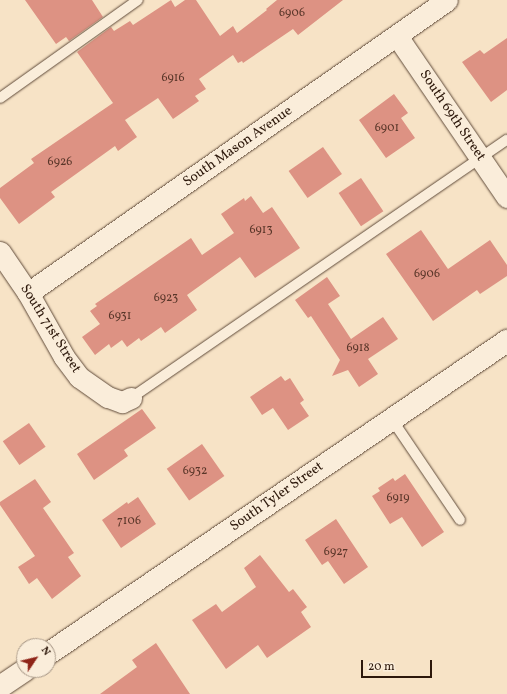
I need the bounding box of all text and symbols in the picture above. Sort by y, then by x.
house number: 6906 [279,7,305,21]
street label: South 69th Street [415,67,489,165]
house number: 6916 [161,72,185,86]
street label: South Mason Avenue [180,103,296,191]
house number: 6901 [375,122,399,136]
house number: 6926 [48,156,72,170]
house number: 6913 [249,224,273,238]
house number: 6906 [414,268,440,282]
street label: South 71st Street [16,281,84,377]
house number: 6923 [154,292,178,306]
house number: 6931 [109,310,131,324]
house number: 6918 [346,342,370,356]
street label: South Tyler Street [227,458,327,536]
house number: 6932 [183,465,207,479]
house number: 6919 [386,492,410,506]
house number: 7106 [117,515,141,529]
house number: 6927 [324,546,348,560]
north arrow [16,638,56,678]
text: N [37,644,54,659]
scale bar [363,652,434,678]
text: 20 m [368,659,395,675]

